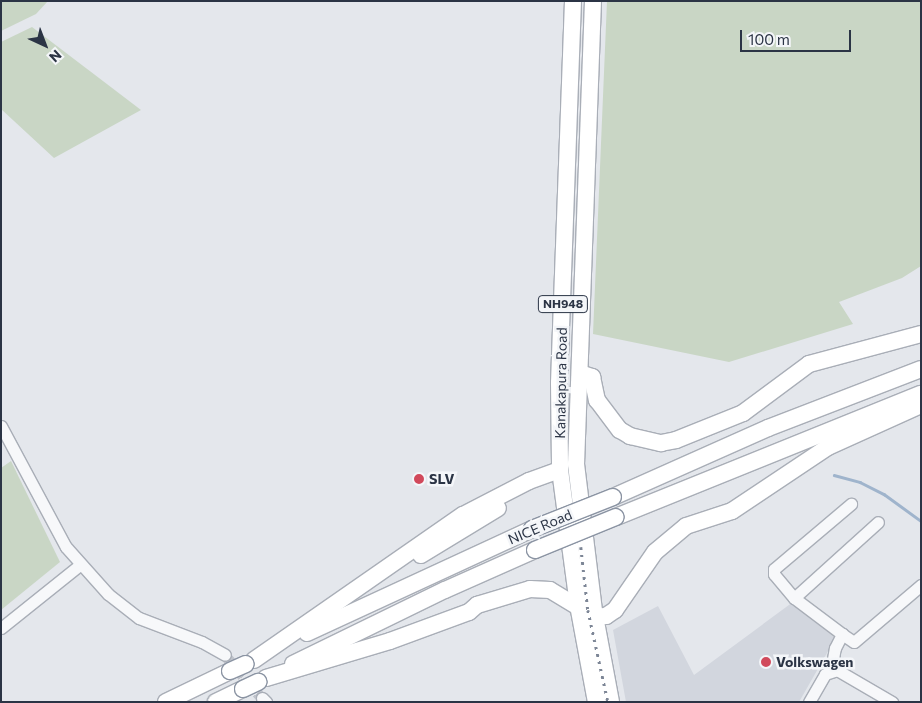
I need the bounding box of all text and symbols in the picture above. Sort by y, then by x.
north arrow [20,20,70,70]
scale bar [742,20,853,52]
text: 100 m [748,30,790,48]
text: N [46,47,65,66]
road number: NH948 [537,294,589,314]
street label: Kanakapura Road [552,327,570,439]
place label: SLV [429,471,454,487]
marker: SLV [413,473,425,485]
street label: NICE Road [506,506,574,548]
place label: Volkswagen [776,654,853,670]
marker: Volkswagen [760,656,772,668]

